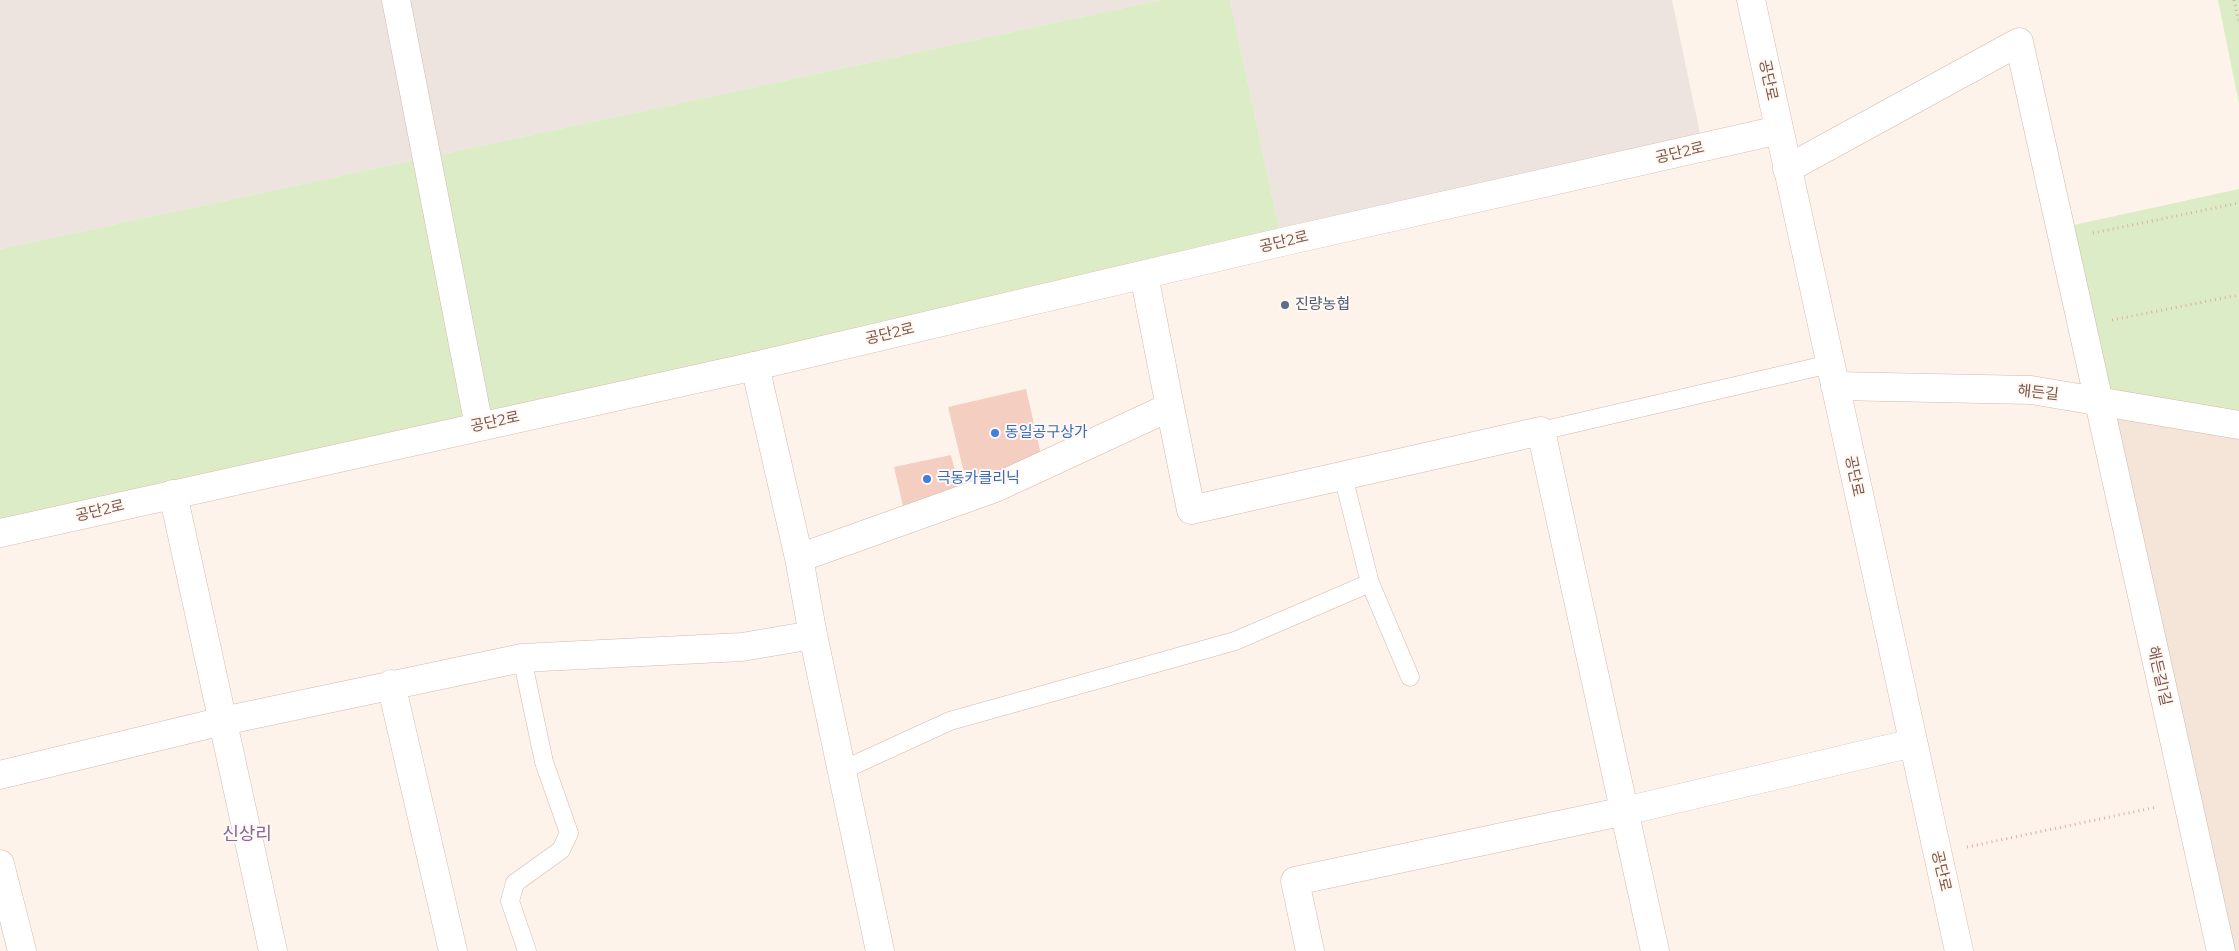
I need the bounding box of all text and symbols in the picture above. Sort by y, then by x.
street label: 공단로 [1755,58,1781,102]
street label: 공단2로 [1654,139,1706,167]
street label: 공단2로 [1258,228,1310,256]
place label: 진량농협 [1295,296,1350,314]
marker: 진량농협 [1279,299,1291,311]
street label: 공단2로 [864,320,916,348]
street label: 해든길 [2016,382,2060,404]
street label: 공단2로 [469,408,521,436]
place label: 동일공구상가 [1005,424,1088,442]
marker: 동일공구상가 [989,427,1001,439]
street label: 공단로 [1841,454,1867,498]
place label: 극동카클리닉 [937,470,1020,488]
marker: 극동카클리닉 [921,473,933,485]
street label: 공단2로 [74,497,126,525]
street label: 해든길1길 [2143,644,2175,708]
district label: 신상리 [222,824,272,846]
street label: 공단로 [1928,849,1954,893]

